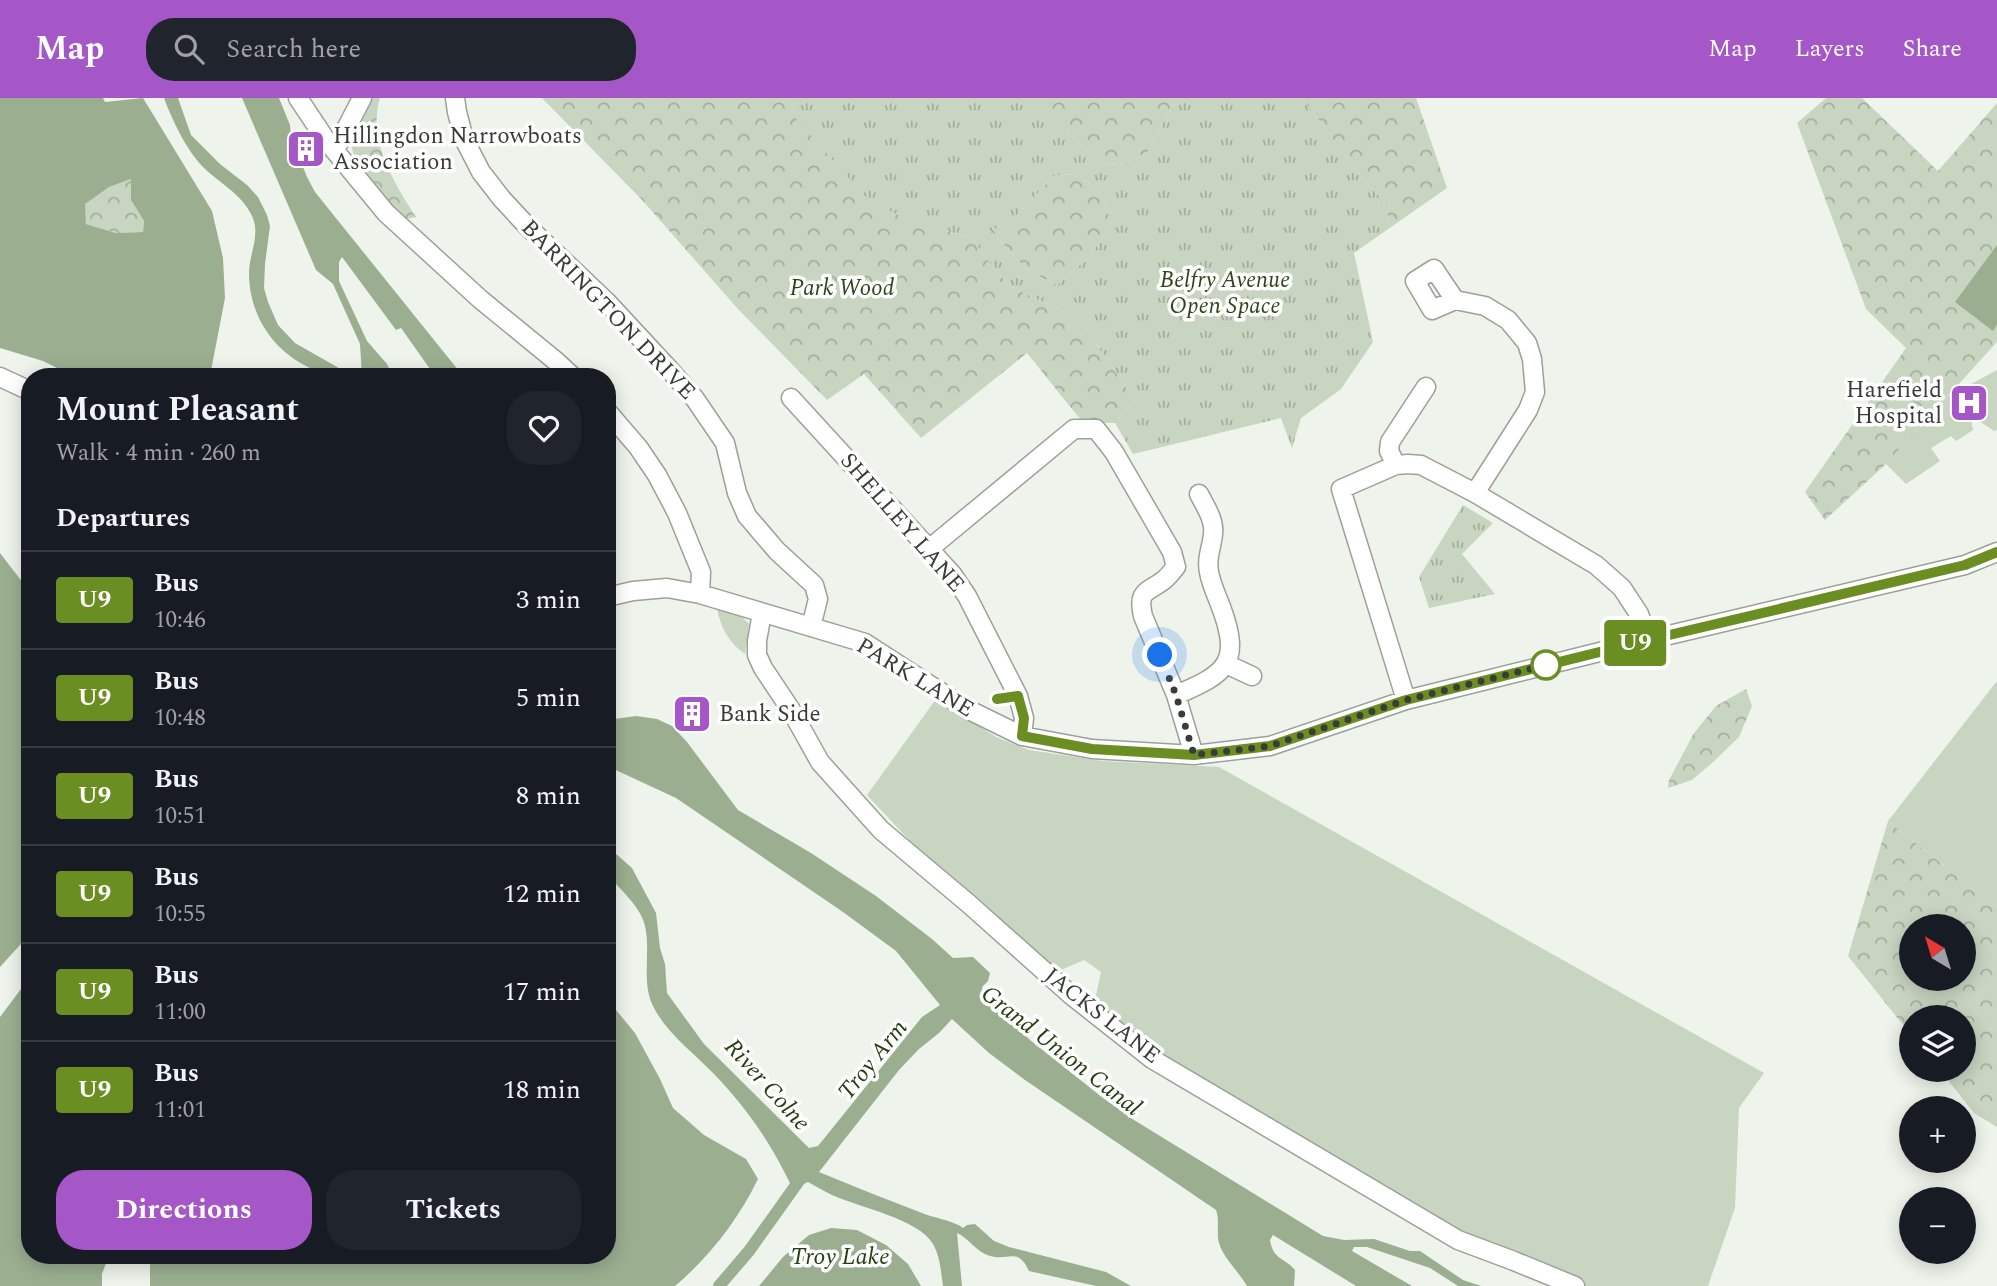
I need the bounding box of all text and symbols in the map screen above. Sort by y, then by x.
search box [146,18,636,81]
text: Map [35,24,104,74]
text: Search here [226,29,361,69]
icon: search [170,30,208,68]
text: Map [1708,31,1757,67]
text: Layers [1795,31,1865,67]
text: Share [1903,31,1962,67]
place label: Hillingdon Narrowboats Association [333,119,582,180]
building icon: Hillingdon Narrowboats Association [285,128,327,170]
street label: BARRINGTON DRIVE [512,212,704,408]
park label: Belfry Avenue Open Space [1160,263,1290,324]
park label: Park Wood [790,271,894,306]
place label: Harefield Hospital [1846,373,1942,434]
hospital icon: Harefield Hospital [1948,382,1990,424]
text: Mount Pleasant [56,385,299,435]
button: heart [507,391,581,465]
text: Walk · 4 min · 260 m [56,436,261,471]
street label: SHELLEY LANE [831,445,973,601]
text: Departures [56,498,190,538]
text: Bus [154,563,199,603]
text: 3 min [516,580,581,620]
text: U9 [78,582,111,618]
text: 10:46 [154,603,206,638]
line badge: U9 [1604,620,1666,666]
text: U9 [1618,625,1652,661]
street label: PARK LANE [849,629,981,727]
your location [1142,637,1177,672]
unlabelled marker [1531,650,1561,680]
text: Bus [154,661,199,701]
text: 5 min [516,678,581,718]
text: U9 [78,680,111,716]
building icon: Bank Side [671,693,713,735]
place label: Bank Side [719,697,821,732]
text: 10:48 [154,701,206,736]
text: Bus [154,759,199,799]
text: 8 min [516,776,581,816]
text: U9 [78,778,111,814]
text: 10:51 [154,799,206,834]
text: Bus [154,857,199,897]
text: 12 min [503,874,581,914]
text: U9 [78,876,111,912]
text: 10:55 [154,897,206,932]
north arrow [1899,914,1976,990]
map controls [1899,914,1976,1264]
text: Bus [154,955,199,995]
street label: JACKS LANE [1036,959,1168,1073]
text: 17 min [503,972,581,1012]
text: U9 [78,974,111,1010]
water label: Grand Union Canal [973,977,1149,1125]
text: 11:00 [154,995,206,1030]
button: layers [1899,1005,1976,1082]
water label: Troy Arm [829,1012,917,1108]
water label: River Colne [715,1030,819,1140]
text: Bus [154,1053,199,1093]
text: 18 min [503,1070,581,1110]
text: U9 [78,1072,111,1108]
text: 11:01 [154,1093,206,1128]
button: + [1899,1096,1976,1173]
button: Directions [56,1170,312,1250]
button: Tickets [326,1170,581,1250]
button: − [1899,1187,1976,1264]
water label: Troy Lake [790,1239,890,1275]

